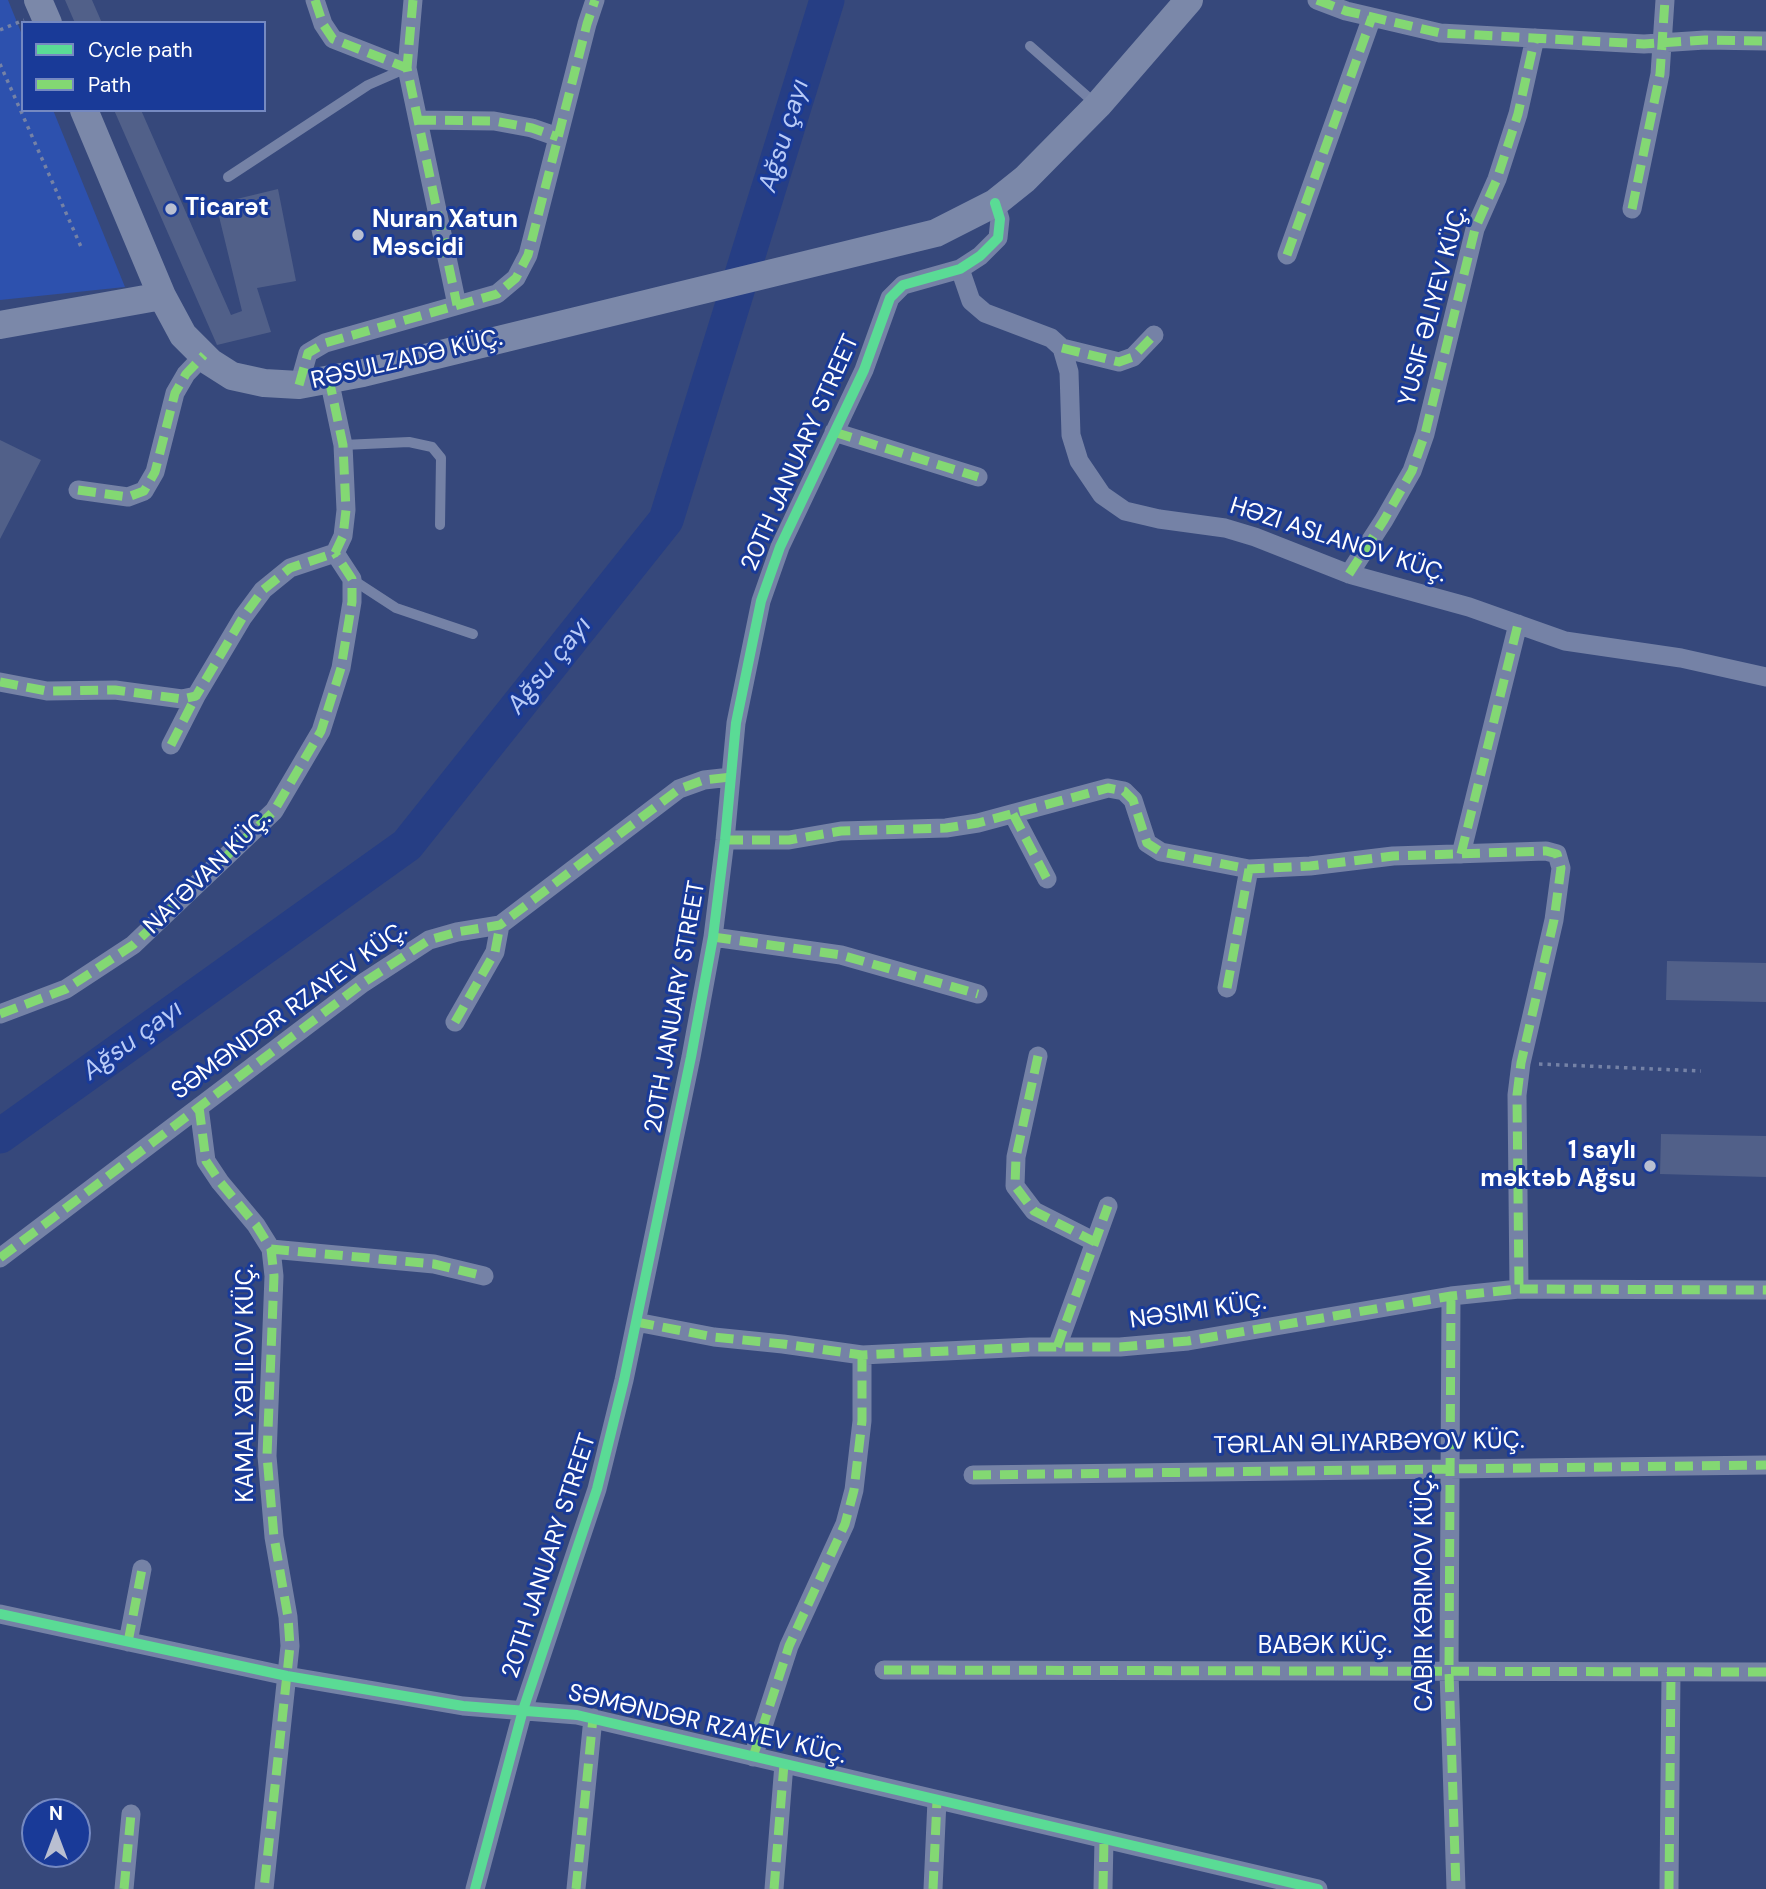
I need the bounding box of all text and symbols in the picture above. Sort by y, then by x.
legend [21,21,266,112]
text: Cycle path [88,36,193,64]
text: Path [88,71,131,99]
water label: Ağsu çayı [753,76,817,196]
place label: Ticarət [185,195,269,223]
marker: Ticarət [163,201,179,217]
street label: YUSIF ƏLIYEV KÜÇ. [1393,203,1475,409]
place label: Nuran Xatun Məscidi [372,207,518,263]
marker: Nuran Xatun Məscidi [350,227,366,243]
street label: RƏSULZADƏ KÜÇ. [308,324,506,396]
street label: 20TH JANUARY STREET [736,330,866,576]
street label: HƏZI ASLANOV KÜÇ. [1226,492,1450,590]
water label: Ağsu çayı [501,611,599,721]
street label: NATƏVAN KÜÇ. [138,805,278,941]
street label: 20TH JANUARY STREET [640,879,712,1135]
street label: SƏMƏNDƏR RZAYEV KÜÇ. [167,916,413,1106]
water label: Ağsu çayı [77,994,189,1088]
place label: 1 saylı məktəb Ağsu [1480,1138,1636,1194]
marker: 1 saylı məktəb Ağsu [1642,1158,1658,1174]
street label: KAMAL XƏLILOV KÜÇ. [233,1264,261,1502]
street label: NƏSIMI KÜÇ. [1128,1288,1268,1336]
street label: TƏRLAN ƏLIYARBƏYOV KÜÇ. [1213,1427,1525,1461]
street label: 20TH JANUARY STREET [497,1430,603,1682]
street label: CABIR KƏRIMOV KÜÇ. [1412,1474,1440,1712]
street label: BABƏK KÜÇ. [1258,1633,1392,1661]
street label: SƏMƏNDƏR RZAYEV KÜÇ. [565,1679,849,1771]
north arrow [21,1798,91,1868]
text: N [49,1801,63,1826]

